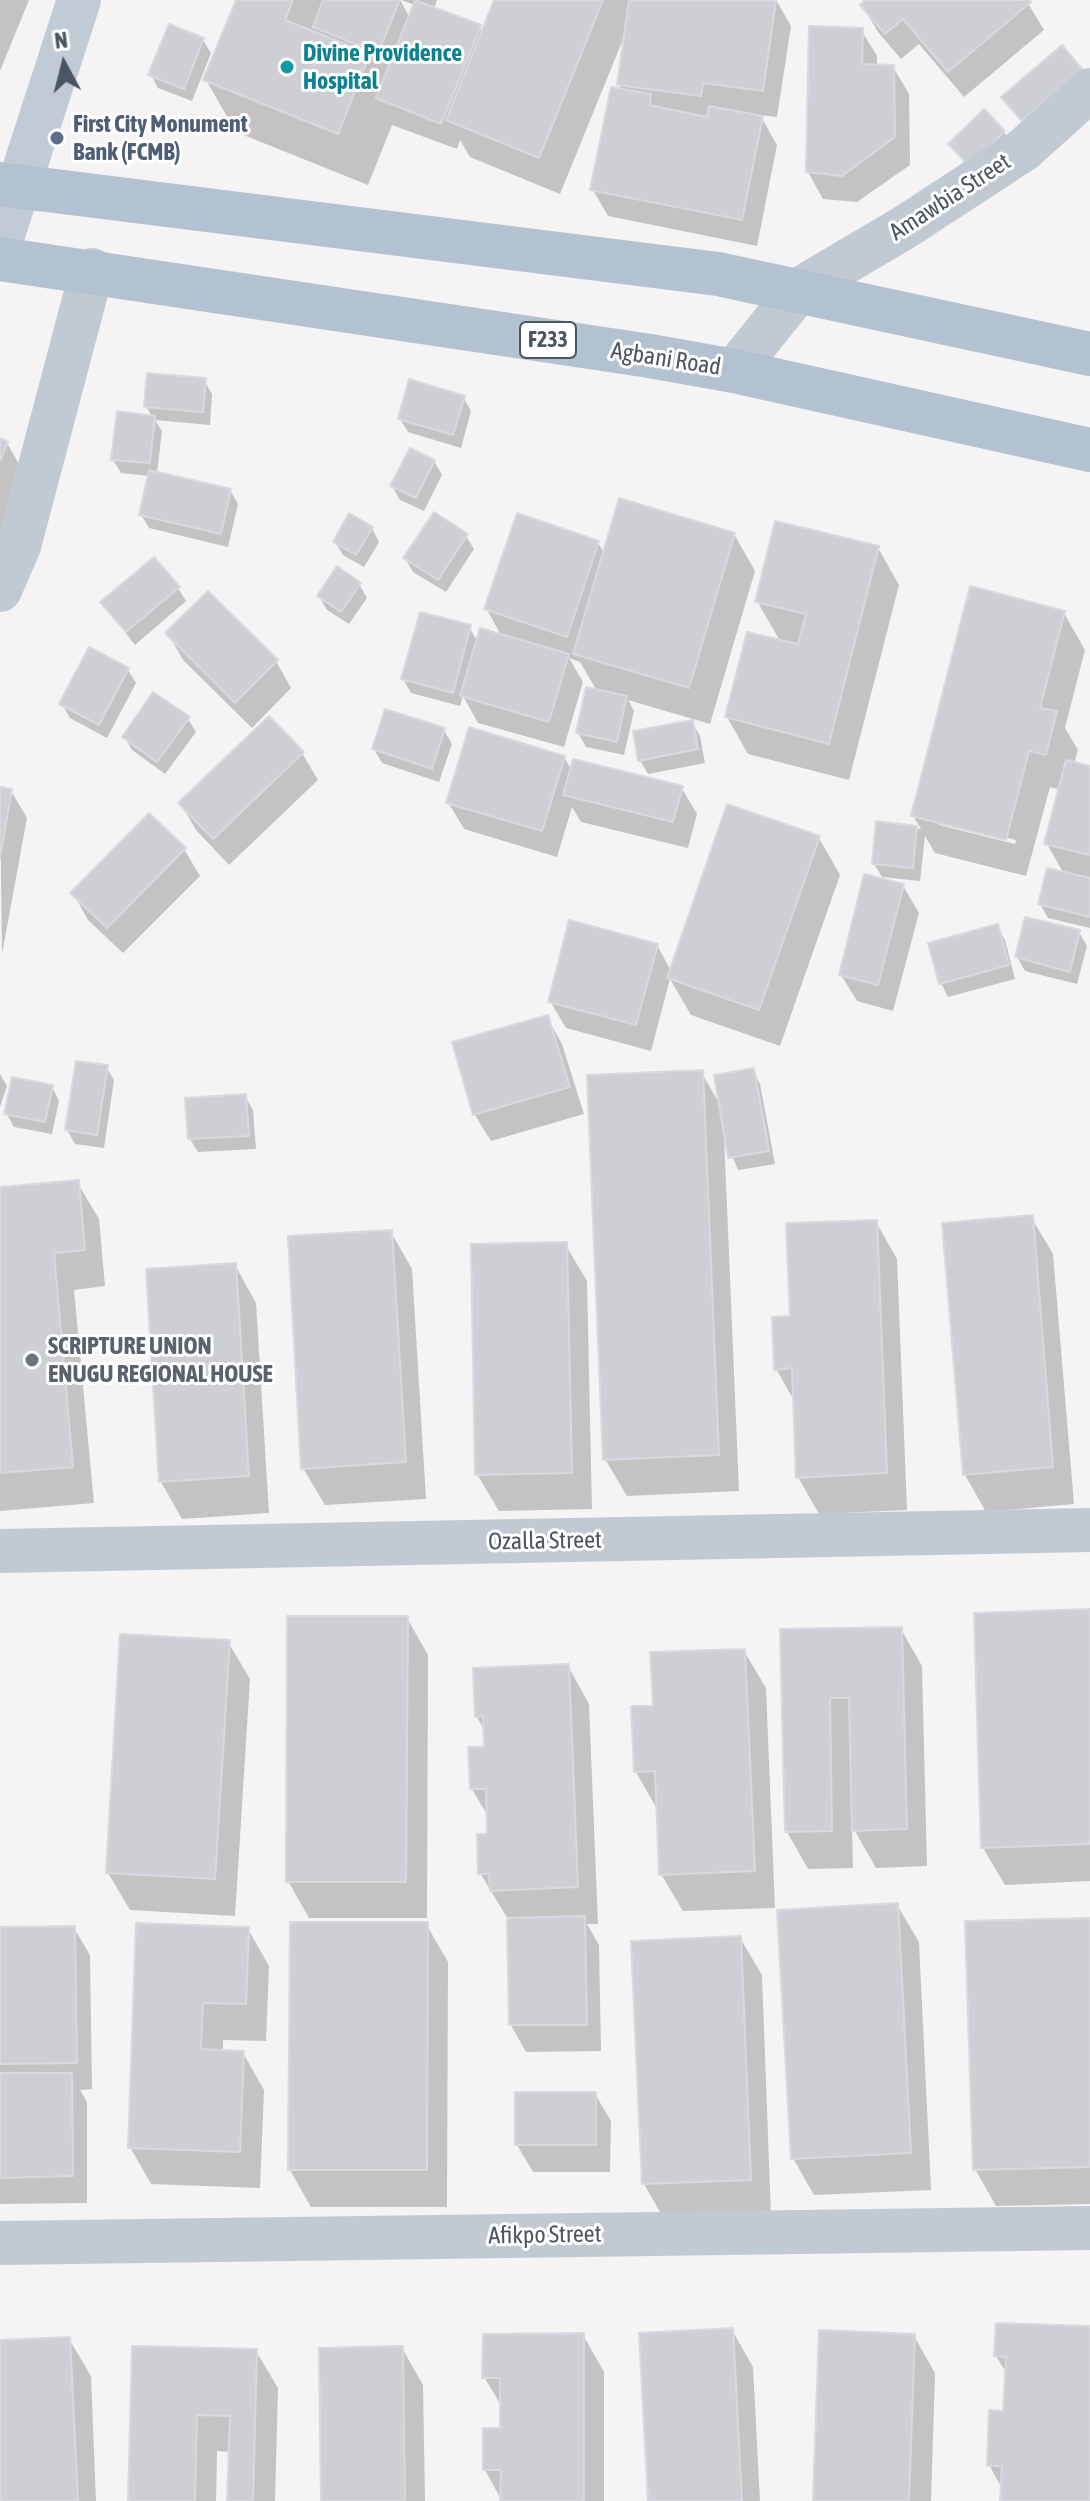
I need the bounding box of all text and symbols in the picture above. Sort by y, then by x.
north arrow [24,24,104,104]
text: N [53,26,69,54]
place label: Divine Providence Hospital [303,39,462,95]
marker: Divine Providence Hospital [278,58,296,76]
place label: First City Monument Bank (FCMB) [73,110,248,166]
marker: First City Monument Bank (FCMB) [48,129,66,147]
street label: Amawbia Street [884,147,1016,247]
road number: F233 [520,322,576,358]
street label: Agbani Road [609,336,723,382]
place label: SCRIPTURE UNION ENUGU REGIONAL HOUSE [48,1332,273,1388]
marker: SCRIPTURE UNION ENUGU REGIONAL HOUSE [23,1351,41,1369]
street label: Ozalla Street [488,1526,602,1556]
street label: Afikpo Street [488,2220,602,2250]

